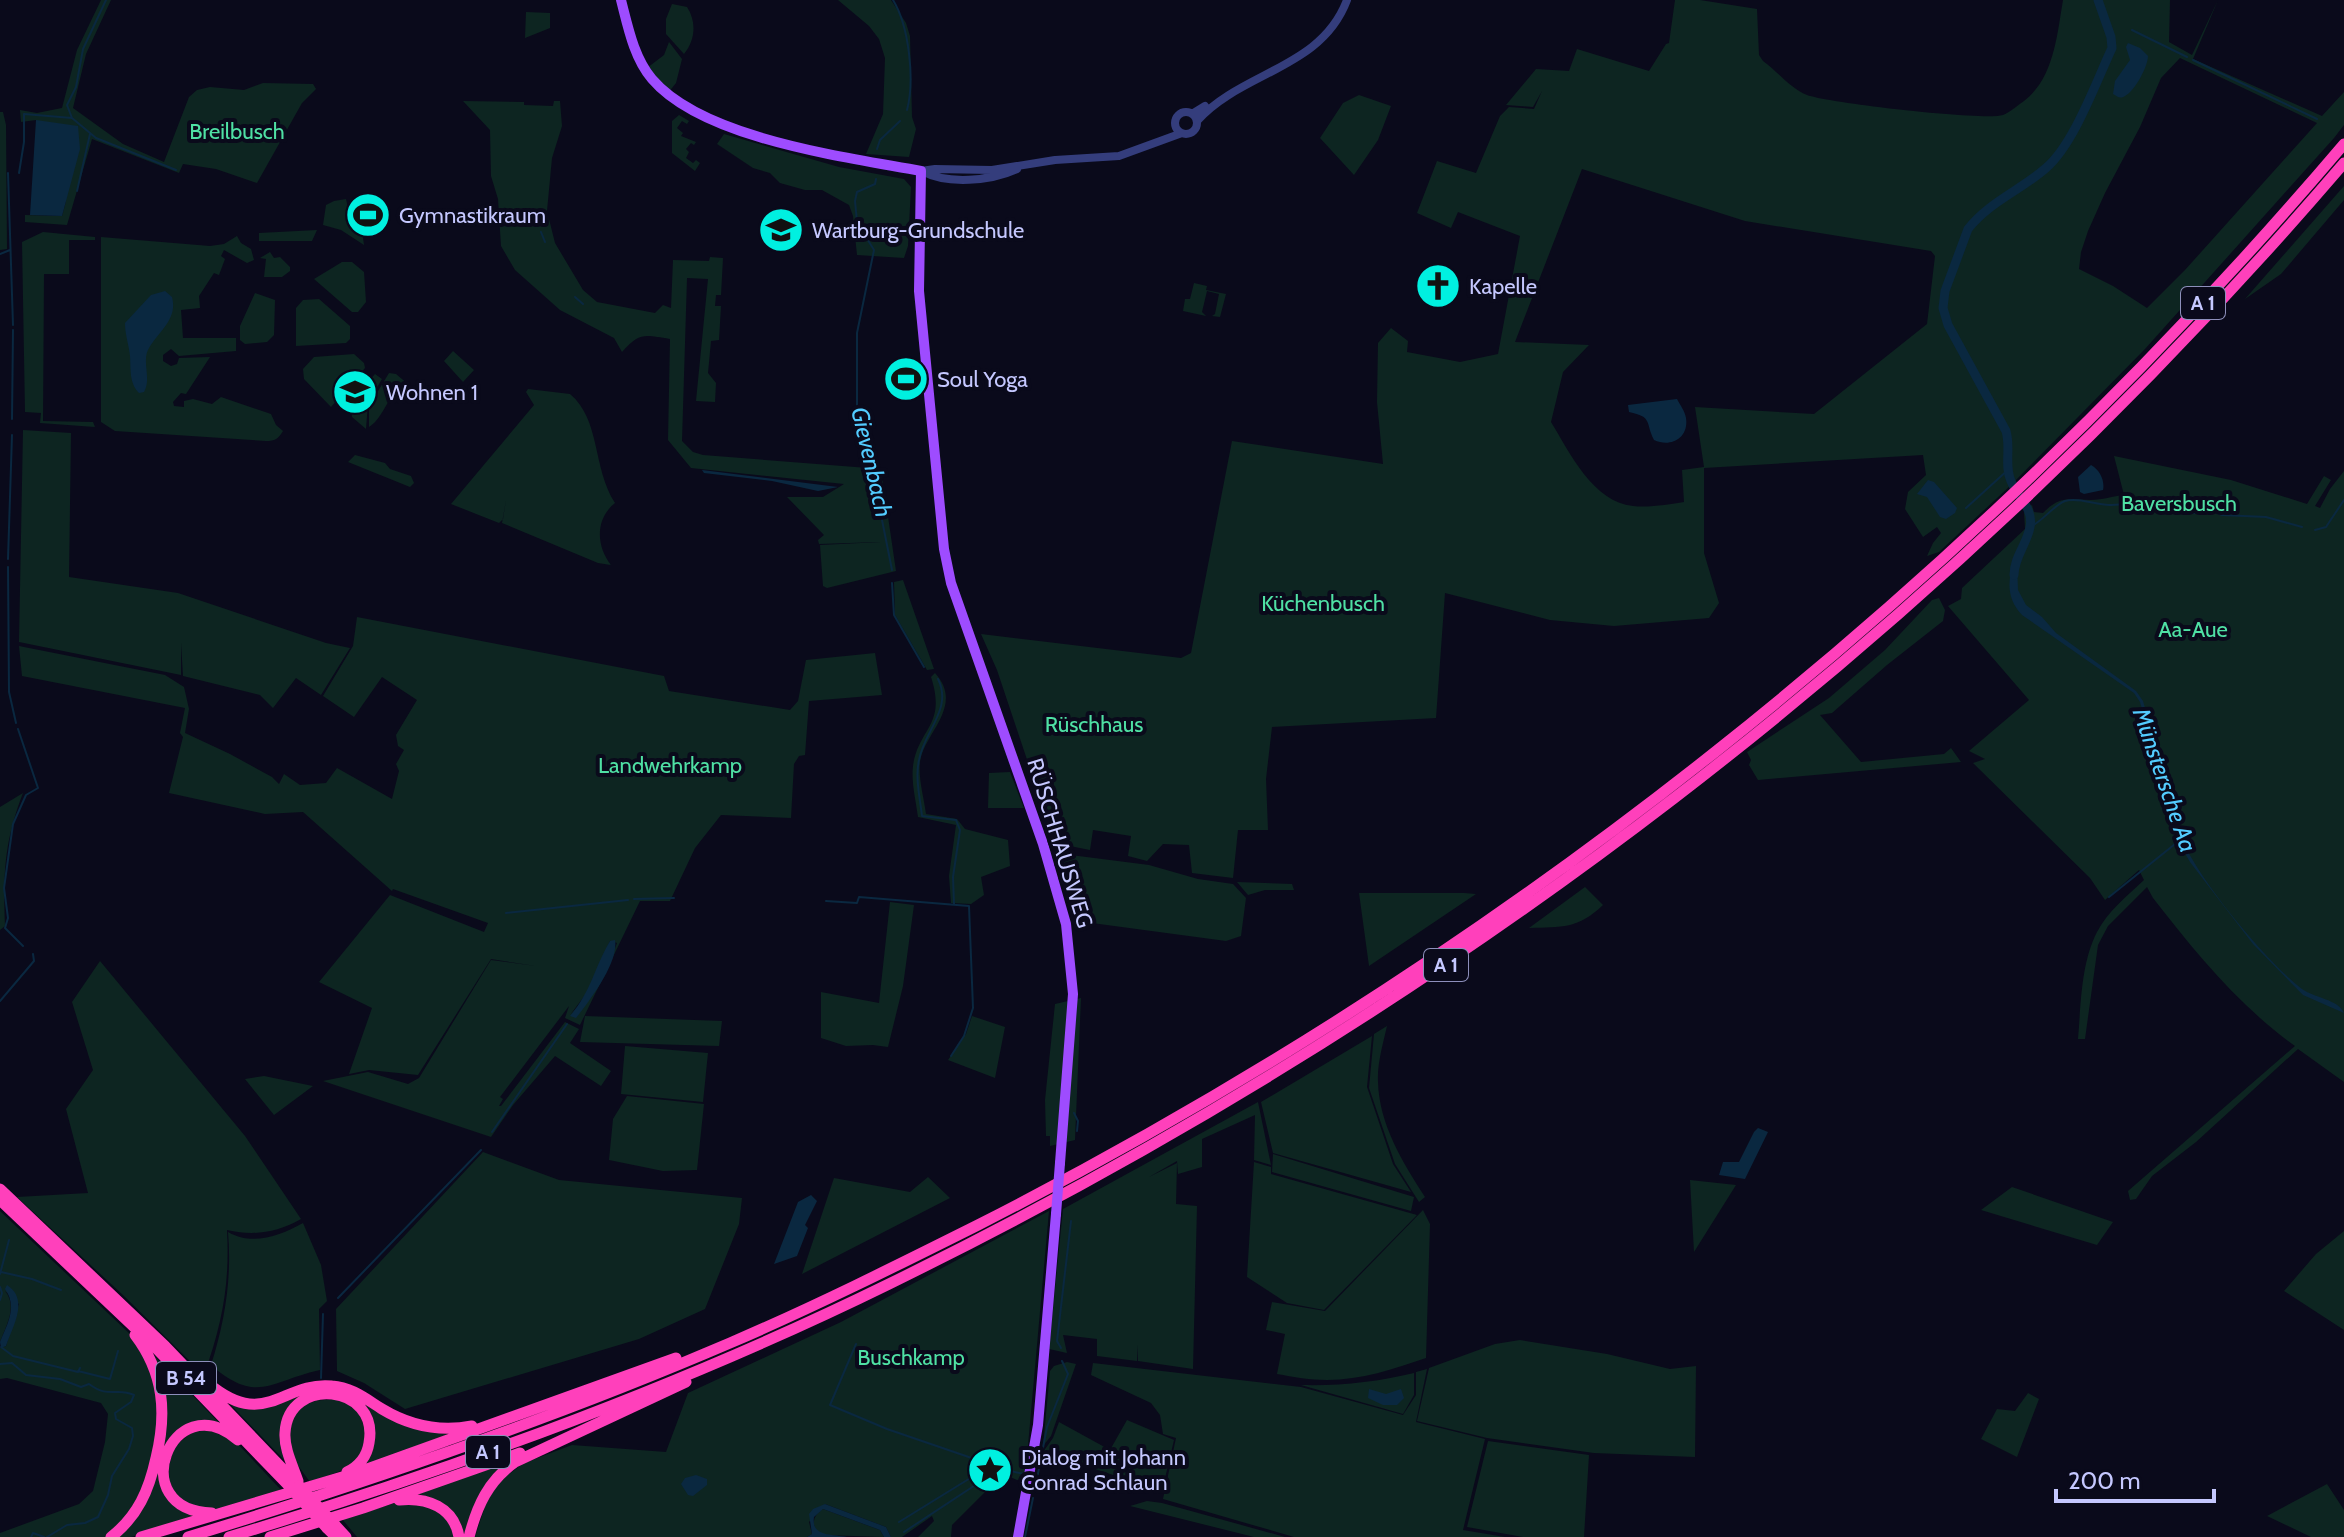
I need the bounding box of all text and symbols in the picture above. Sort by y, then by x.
park label: Breilbusch [189,118,285,145]
sports icon: Gymnastikraum [344,191,392,239]
place label: Gymnastikraum [399,202,546,229]
school or university icon: Wartburg-Grundschule [757,206,805,254]
place label: Wartburg-Grundschule [812,217,1024,244]
church icon: Kapelle [1414,262,1462,310]
place label: Kapelle [1469,273,1537,300]
road number: A 1 [2181,287,2225,319]
sports icon: Soul Yoga [882,355,930,403]
place label: Soul Yoga [937,366,1028,393]
school or university icon: Wohnen 1 [331,368,379,416]
place label: Wohnen 1 [386,379,478,406]
water label: Gievenbach [845,404,899,520]
park label: Baversbusch [2121,490,2237,517]
park label: Küchenbusch [1261,590,1385,617]
park label: Aa-Aue [2158,616,2228,643]
water label: Münstersche Aa [2126,703,2203,856]
park label: Rüschhaus [1045,711,1143,738]
park label: Landwehrkamp [598,752,742,779]
street label: RÜSCHHAUSWEG [1021,755,1099,931]
road number: A 1 [1424,949,1468,981]
park label: Buschkamp [857,1344,965,1371]
road number: B 54 [156,1362,216,1394]
road number: A 1 [466,1436,510,1468]
place label: Dialog mit Johann Conrad Schlaun [1021,1444,1186,1496]
place icon: Dialog mit Johann Conrad Schlaun [966,1446,1014,1494]
scale bar [2056,1453,2214,1503]
text: 200 m [2068,1466,2141,1495]

